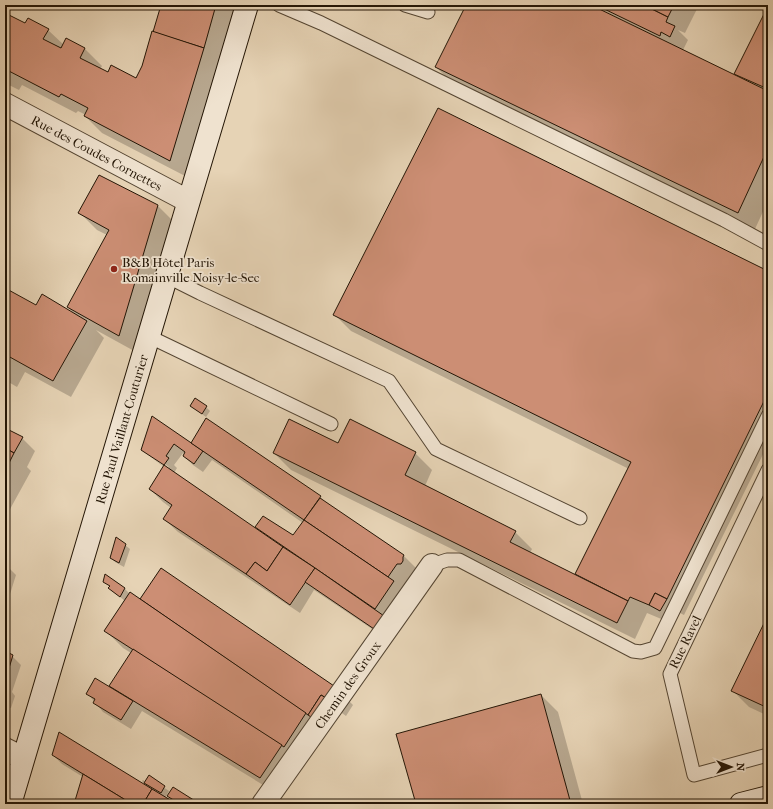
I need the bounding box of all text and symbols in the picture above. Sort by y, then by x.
street label: Rue des Coudes Cornettes [29,112,165,194]
place label: B&B Hôtel Paris Romainville Noisy-le-Sec [122,255,260,285]
marker: B&B Hôtel Paris Romainville Noisy-le-Sec [109,264,119,274]
street label: Rue Paul Vaillant-Couturier [92,352,151,506]
street label: Rue Ravel [666,613,704,671]
street label: Chemin des Groux [311,638,384,732]
north arrow [711,747,751,787]
text: N [734,763,747,772]

